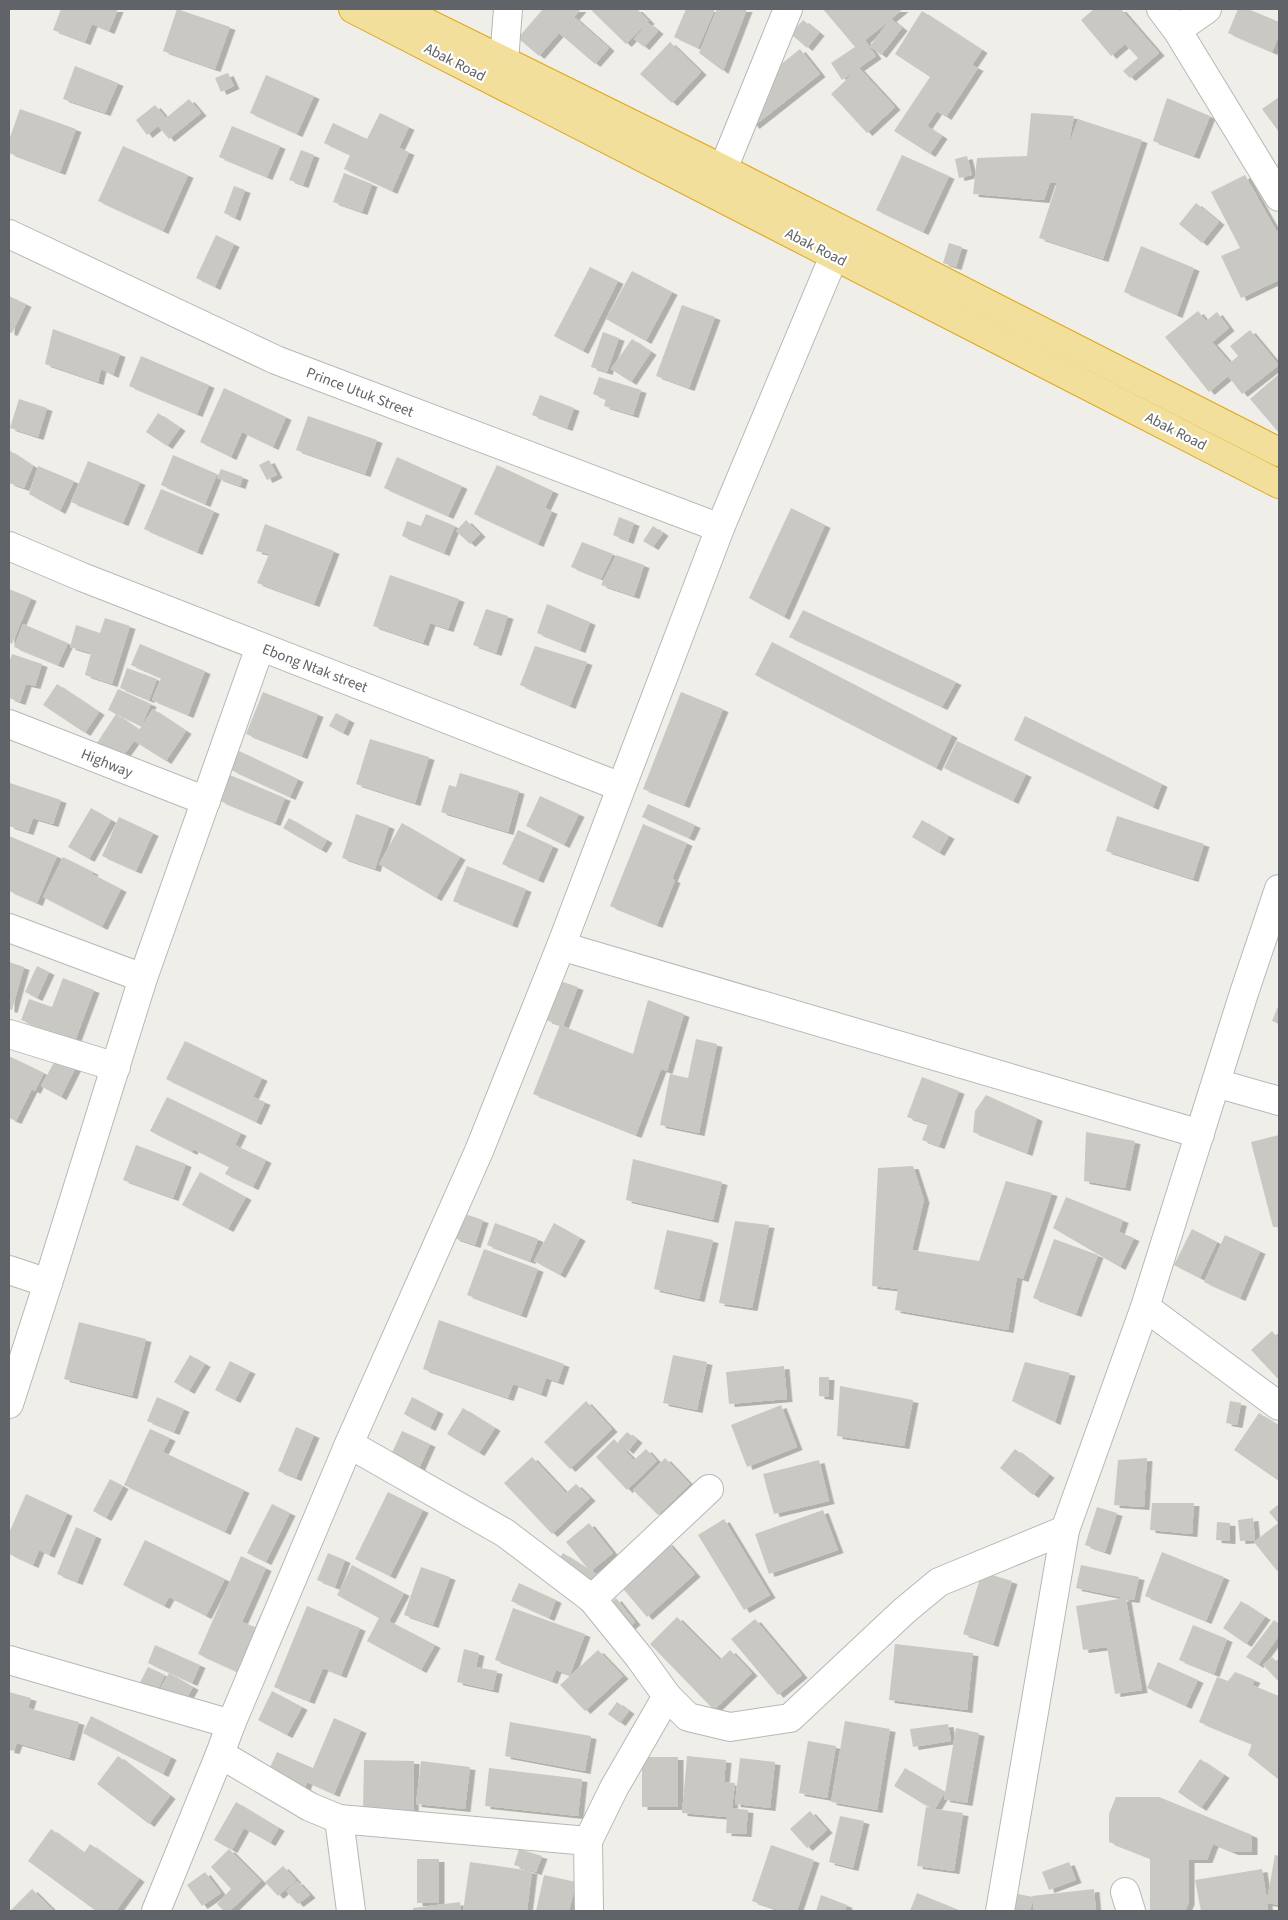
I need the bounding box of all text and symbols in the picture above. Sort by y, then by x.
street label: Abak Road [420,38,489,87]
street label: Abak Road [781,223,850,272]
street label: Prince Utuk Street [303,362,417,423]
street label: Abak Road [1141,407,1210,456]
street label: Ebong Ntak street [259,639,371,698]
street label: Highway [78,744,136,783]

